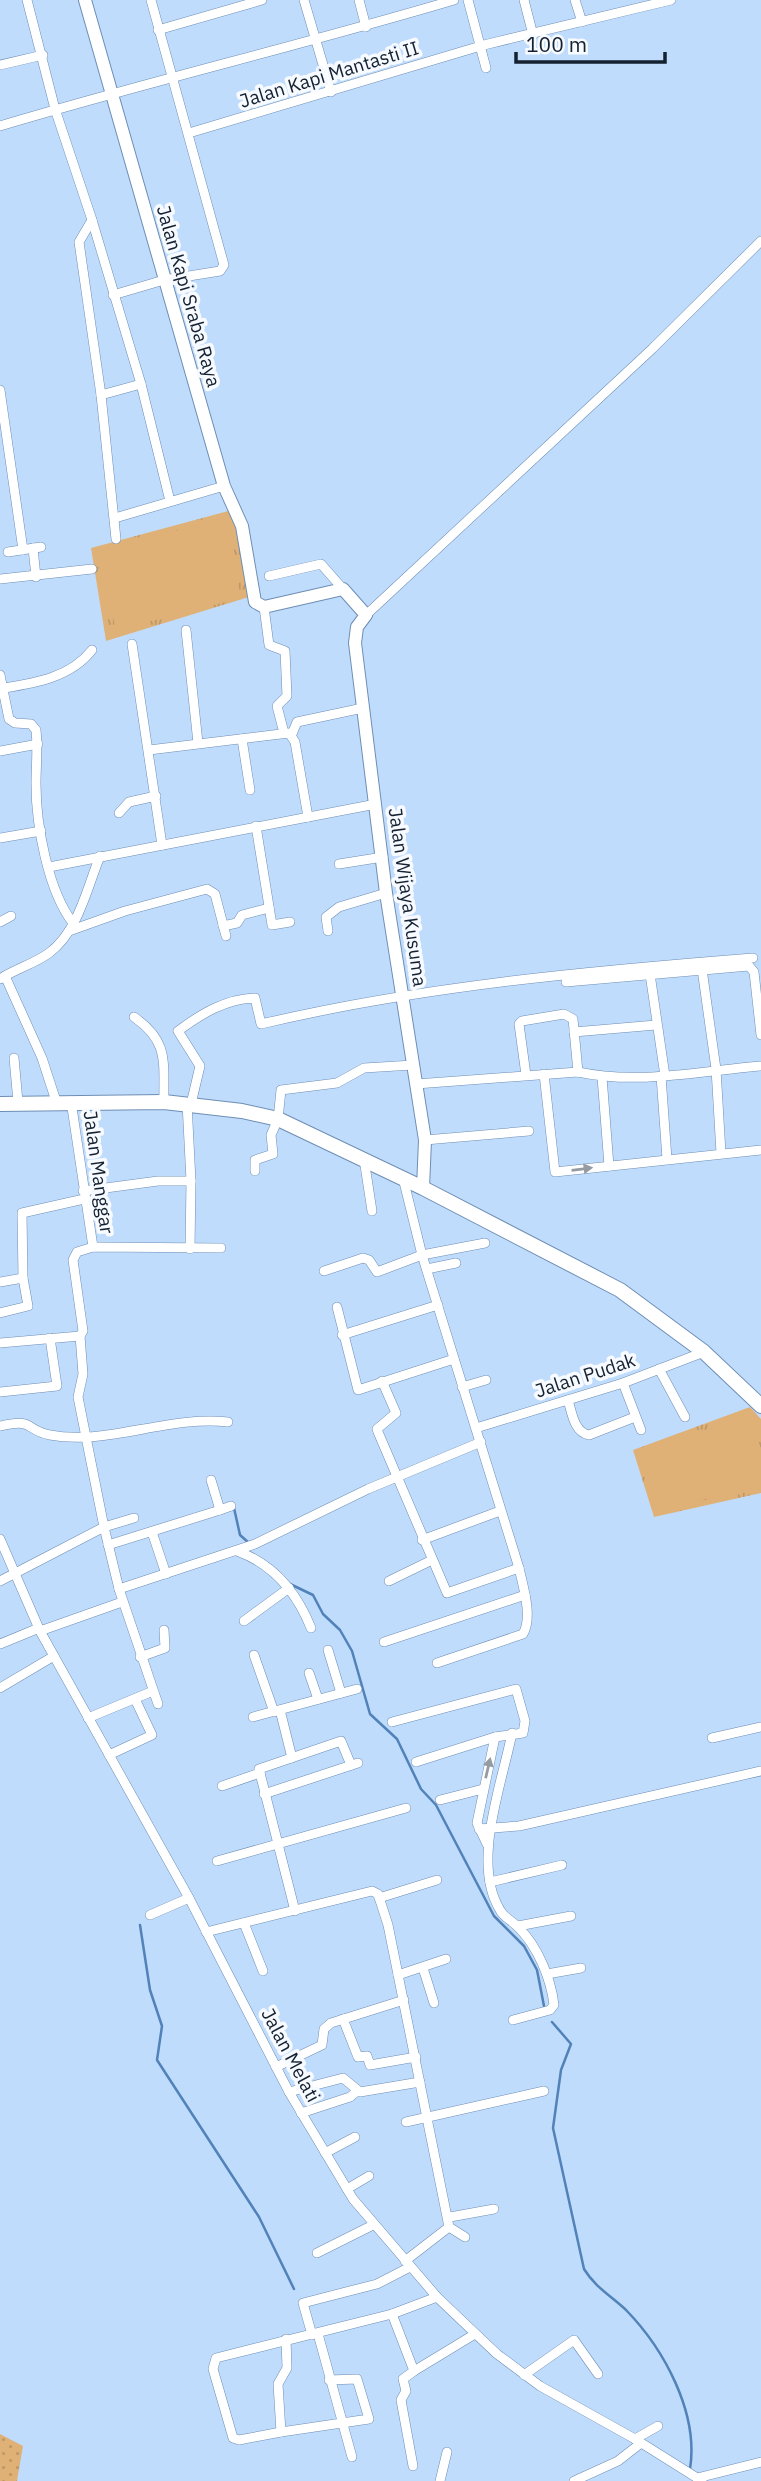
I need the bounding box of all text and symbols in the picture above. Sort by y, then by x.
scale bar [516,21,665,65]
text: 100 m [526,30,587,58]
street label: Jalan Kapi Mantasti II [237,35,421,113]
street label: Jalan Kapi Sraba Raya [152,202,226,390]
street label: Jalan Wijaya Kusuma [384,806,432,988]
street label: Jalan Manggar [78,1109,120,1235]
one-way arrow [572,1163,594,1174]
street label: Jalan Pudak [532,1348,638,1402]
one-way arrow [483,1757,494,1779]
street label: Jalan Melati [256,2004,326,2106]

